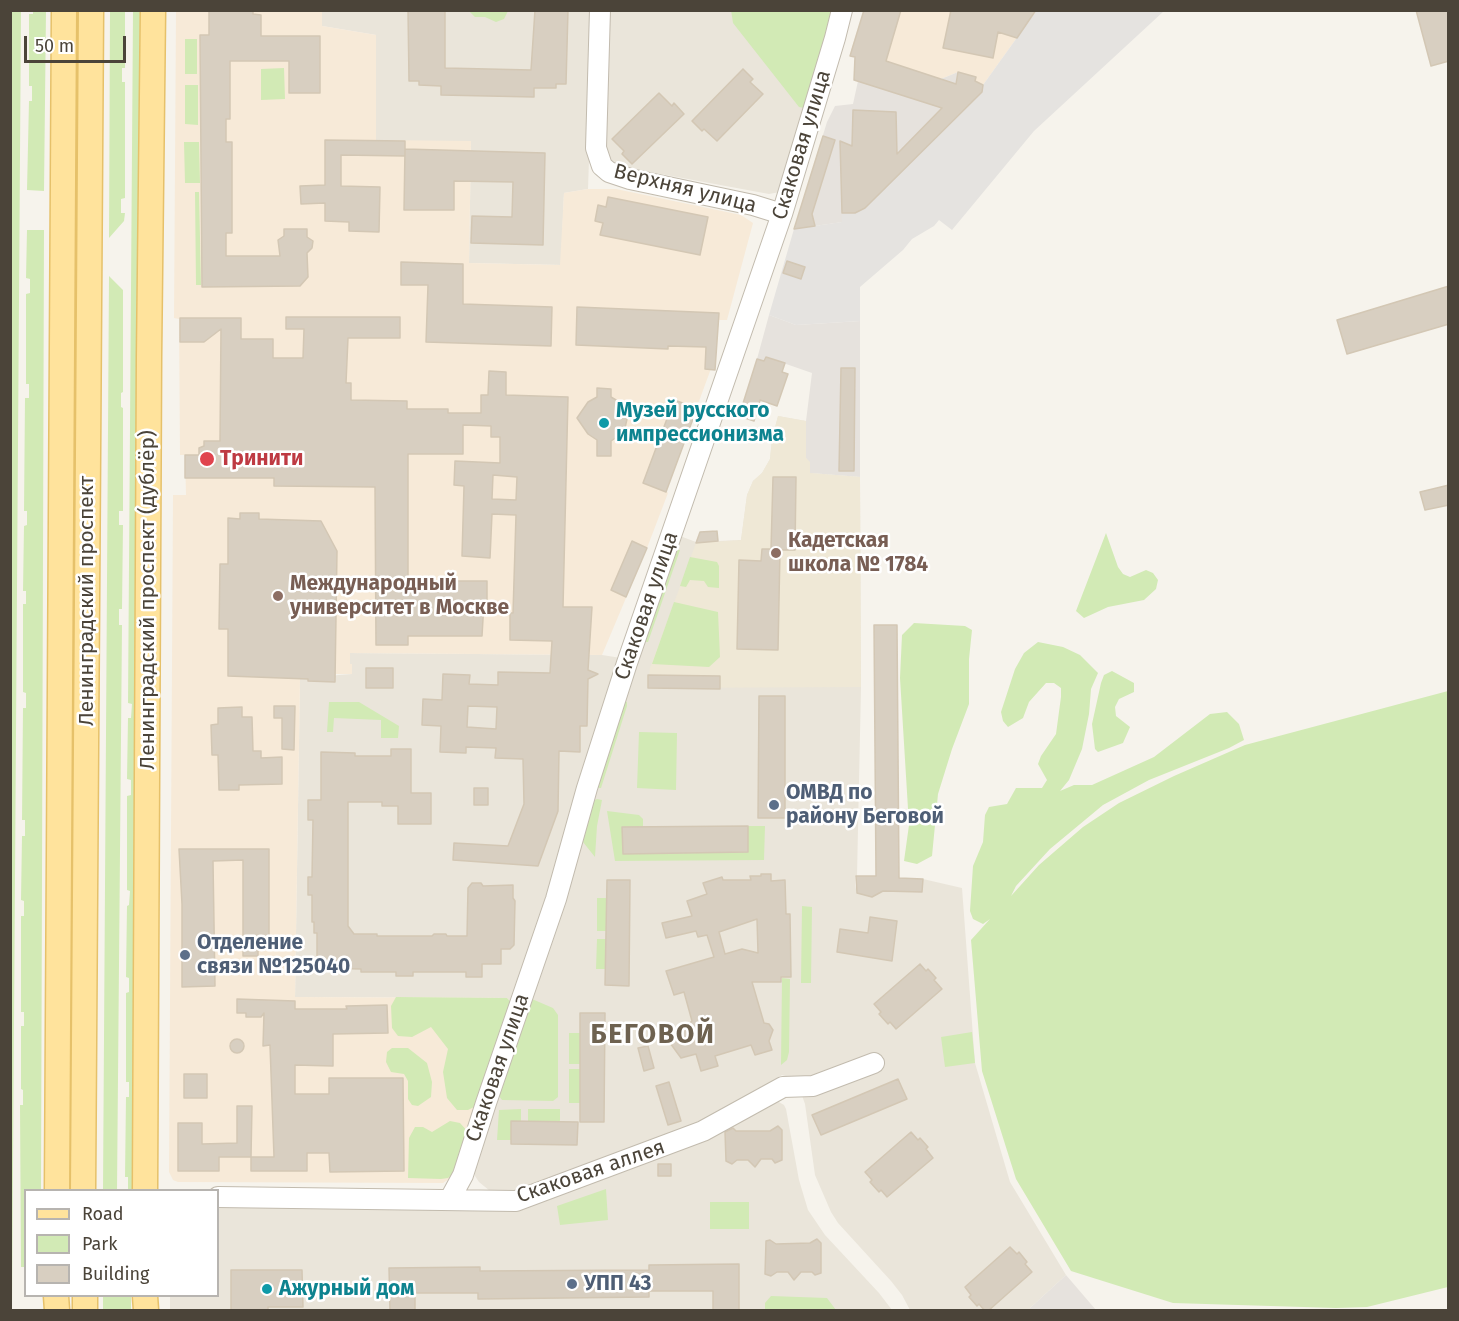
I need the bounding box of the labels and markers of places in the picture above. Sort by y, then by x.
place label: Музей русского импрессионизма [616,398,784,448]
marker: Музей русского импрессионизма [597,416,611,430]
place label: Тринити [220,446,303,472]
marker: Тринити [198,450,216,468]
place label: Кадетская школа № 1784 [788,528,928,578]
marker: Кадетская школа № 1784 [769,546,783,560]
place label: Международный университет в Москве [290,571,509,621]
marker: Международный университет в Москве [271,589,285,603]
place label: ОМВД по району Беговой [786,780,944,830]
marker: ОМВД по району Беговой [767,798,781,812]
place label: Отделение связи №125040 [197,930,350,980]
marker: Отделение связи №125040 [178,948,192,962]
place label: УПП 43 [584,1271,651,1297]
place label: Ажурный дом [279,1276,414,1302]
marker: УПП 43 [565,1277,579,1291]
marker: Ажурный дом [260,1282,274,1296]

